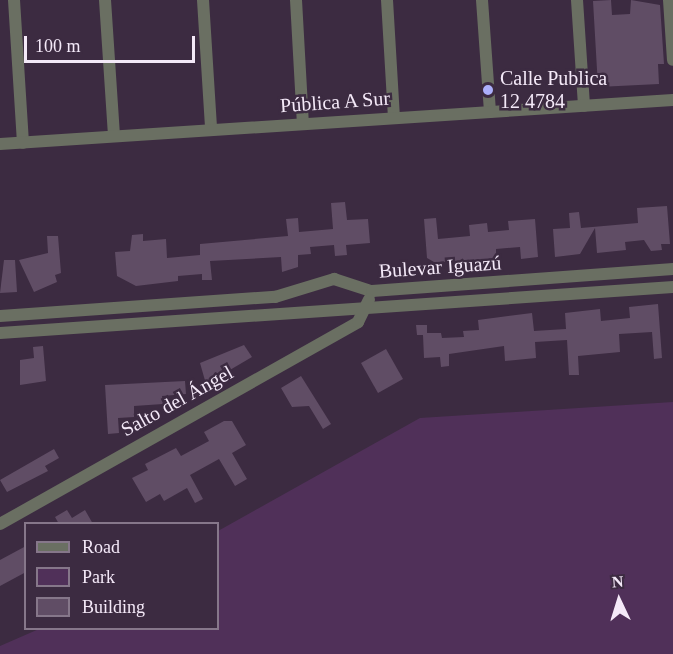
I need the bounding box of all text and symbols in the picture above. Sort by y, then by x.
scale bar [27,24,198,62]
text: 100 m [35,36,81,56]
place label: Calle Publica 12 4784 [500,66,607,113]
marker: Calle Publica 12 4784 [481,83,495,97]
street label: Pública A Sur [278,86,392,118]
street label: Bulevar Iguazú [378,251,502,283]
street label: Salto del Ángel [117,360,237,442]
legend [24,522,219,630]
text: Road [82,537,120,557]
text: Park [82,567,115,587]
north arrow [589,570,649,630]
text: N [611,573,624,590]
text: Building [82,597,145,617]

